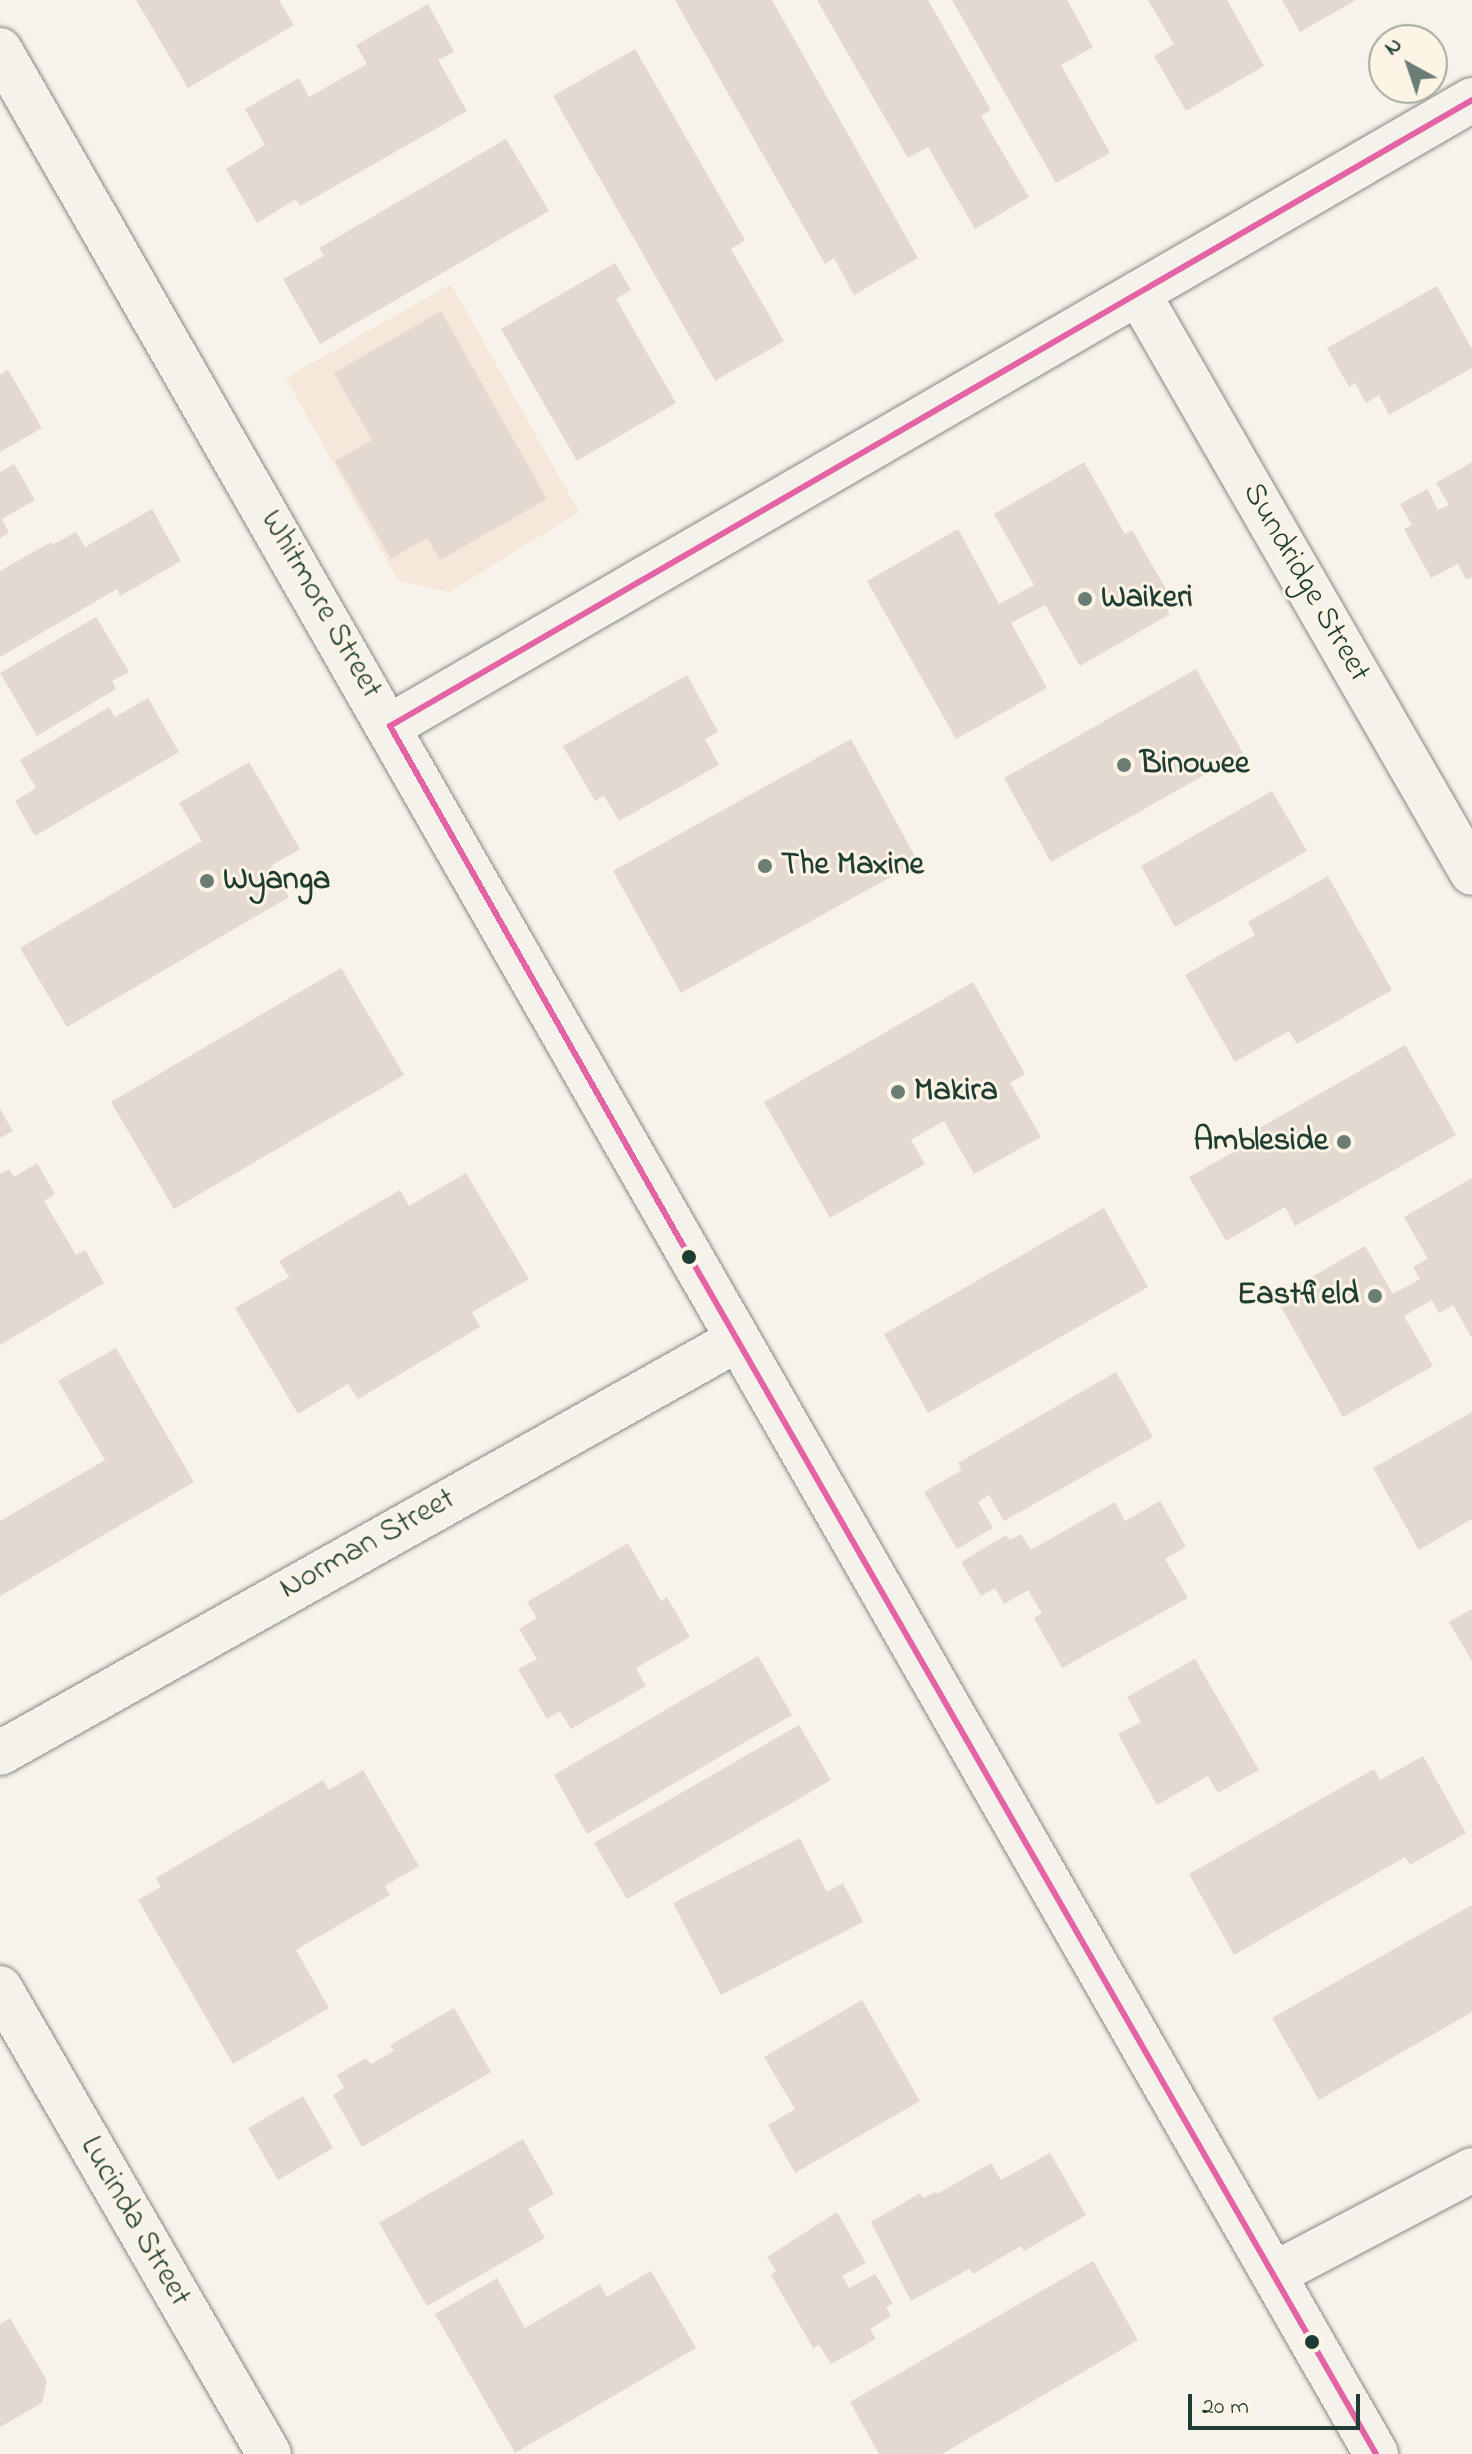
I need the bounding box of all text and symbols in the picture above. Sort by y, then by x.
north arrow [1368,24,1448,104]
text: N [1378,30,1410,64]
street label: Sundridge Street [1232,477,1378,689]
street label: Whitmore Street [251,504,389,706]
place label: Waikeri [1101,580,1193,618]
marker: Waikeri [1076,590,1094,608]
place label: Binowee [1140,746,1249,784]
marker: Binowee [1115,756,1133,774]
place label: The Maxine [781,847,924,885]
marker: The Maxine [756,857,774,875]
place label: Wyanga [223,862,330,900]
marker: Wyanga [198,872,216,890]
place label: Makira [914,1073,998,1111]
marker: Makira [889,1083,907,1101]
place label: Ambleside [1193,1123,1328,1161]
marker: Ambleside [1335,1133,1353,1151]
unlabelled marker [681,1249,697,1265]
place label: Eastfield [1237,1277,1359,1315]
marker: Eastfield [1366,1287,1384,1305]
street label: Norman Street [274,1481,462,1609]
street label: Lucinda Street [70,2130,198,2314]
unlabelled marker [1304,2334,1320,2350]
scale bar [1192,2378,1364,2428]
text: 20 m [1202,2390,1249,2425]

